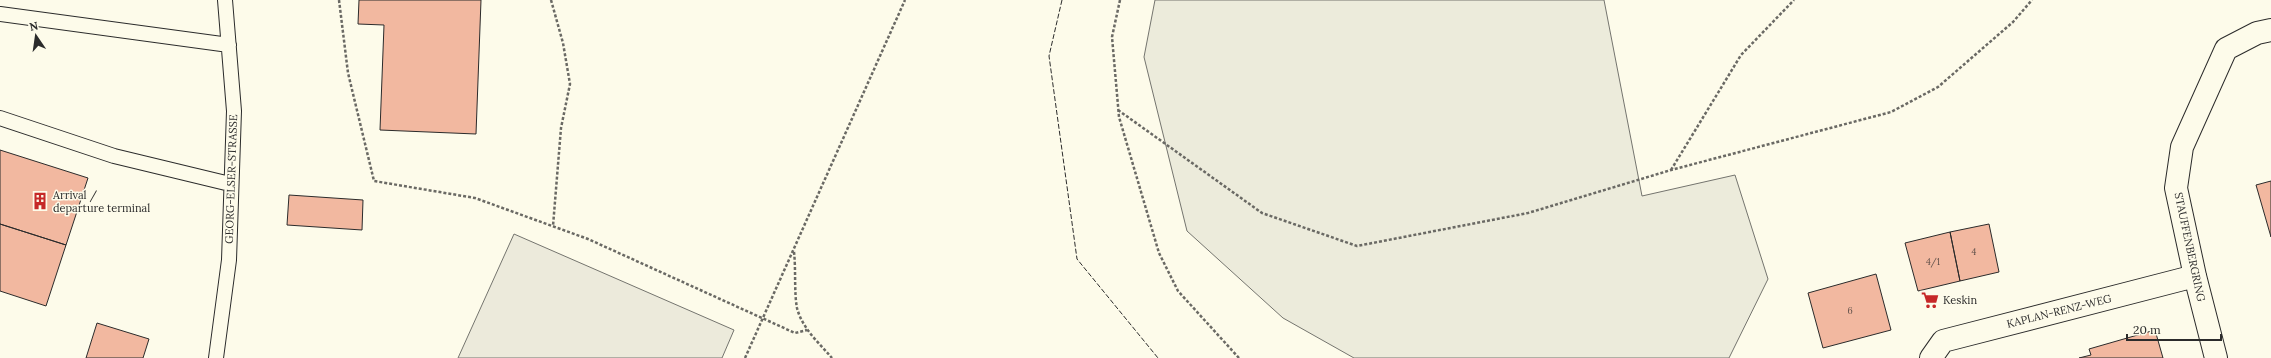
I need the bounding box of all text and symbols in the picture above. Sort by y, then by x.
north arrow [16,16,56,56]
text: N [28,18,40,34]
street label: GEORG-ELSER-STRASSE [222,114,240,244]
place label: Arrival / departure terminal [52,188,150,215]
building icon: Arrival / departure terminal [30,191,50,211]
street label: STAUFFENBERGRING [2172,191,2209,304]
house number: 4 [1972,246,1977,257]
house number: 4/1 [1926,256,1940,268]
supermarket icon: Keskin [1920,290,1940,310]
street label: KAPLAN-RENZ-WEG [2005,291,2114,331]
place label: Keskin [1943,293,1977,307]
house number: 6 [1847,305,1853,316]
scale bar [2127,316,2221,342]
text: 20 m [2133,322,2161,337]

